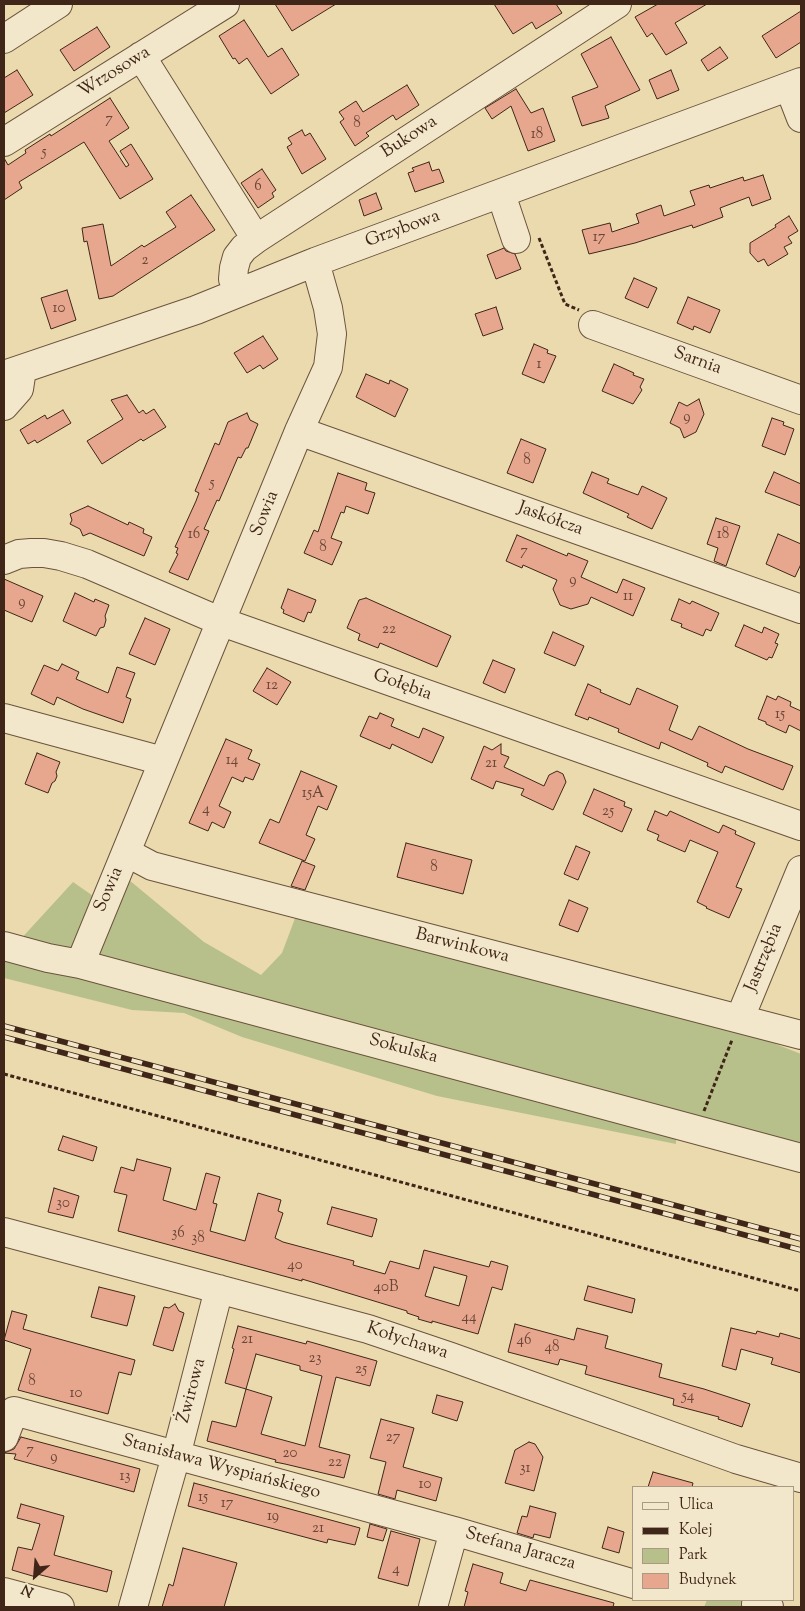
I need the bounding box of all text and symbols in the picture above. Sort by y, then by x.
street label: Wrzosowa [75,43,155,103]
house number: 7 [105,111,113,129]
street label: Bukowa [378,112,442,164]
house number: 8 [353,115,361,133]
house number: 18 [531,126,543,144]
house number: 5 [41,144,47,162]
house number: 6 [254,178,262,196]
street label: Grzybowa [363,207,443,253]
house number: 17 [593,229,605,247]
house number: 2 [141,252,149,270]
house number: 10 [53,300,65,318]
street label: Sarnia [670,343,724,381]
house number: 1 [536,356,542,374]
house number: 9 [683,409,691,427]
house number: 8 [523,452,531,470]
house number: 5 [209,475,215,493]
street label: Sowia [247,488,285,540]
street label: Jaskółcza [514,498,586,542]
house number: 16 [188,526,200,544]
house number: 18 [717,526,729,544]
house number: 8 [319,539,327,557]
house number: 7 [520,543,528,561]
house number: 9 [569,572,577,590]
house number: 11 [623,588,633,606]
house number: 9 [18,594,26,612]
house number: 22 [382,621,396,639]
street label: Gołębia [370,665,434,707]
house number: 12 [266,677,278,695]
house number: 15 [775,706,785,724]
house number: 14 [226,752,238,770]
house number: 21 [485,755,497,773]
house number: 15A [302,785,324,803]
house number: 4 [202,801,210,819]
house number: 25 [602,803,614,821]
house number: 8 [430,859,438,877]
street label: Sowia [91,864,129,916]
street label: Jastrzębia [742,921,788,995]
street label: Barwinkowa [413,925,511,969]
street label: Sokulska [366,1030,440,1070]
house number: 30 [56,1195,70,1213]
house number: 36 [171,1225,185,1243]
house number: 38 [191,1230,205,1248]
house number: 40 [287,1257,303,1275]
house number: 40B [374,1279,398,1297]
house number: 44 [461,1309,477,1327]
street label: Kołychawa [364,1319,450,1365]
house number: 21 [241,1331,253,1349]
house number: 46 [517,1332,531,1350]
house number: 48 [544,1339,560,1357]
house number: 23 [308,1350,322,1368]
street label: Żwirowa [174,1356,212,1426]
house number: 25 [355,1361,367,1379]
house number: 8 [28,1373,36,1391]
house number: 10 [70,1385,82,1403]
house number: 54 [682,1388,694,1406]
house number: 27 [386,1429,400,1447]
street label: Stanisława Wyspiańskiego [119,1431,323,1505]
house number: 7 [26,1442,34,1460]
house number: 20 [283,1445,297,1463]
house number: 9 [50,1449,58,1467]
house number: 22 [328,1454,342,1472]
house number: 31 [519,1460,531,1478]
house number: 13 [119,1468,131,1486]
house number: 10 [419,1476,431,1494]
legend [632,1486,795,1601]
house number: 15 [198,1489,208,1507]
house number: 17 [221,1495,233,1513]
text: Ulica [679,1495,713,1516]
house number: 19 [267,1508,279,1526]
house number: 21 [312,1520,324,1538]
text: Kolej [679,1520,712,1541]
street label: Stefana Jaracza [462,1524,578,1576]
text: Park [679,1545,708,1566]
north arrow [10,1551,60,1601]
house number: 4 [392,1561,400,1579]
text: Budynek [679,1570,737,1591]
text: N [19,1578,38,1601]

